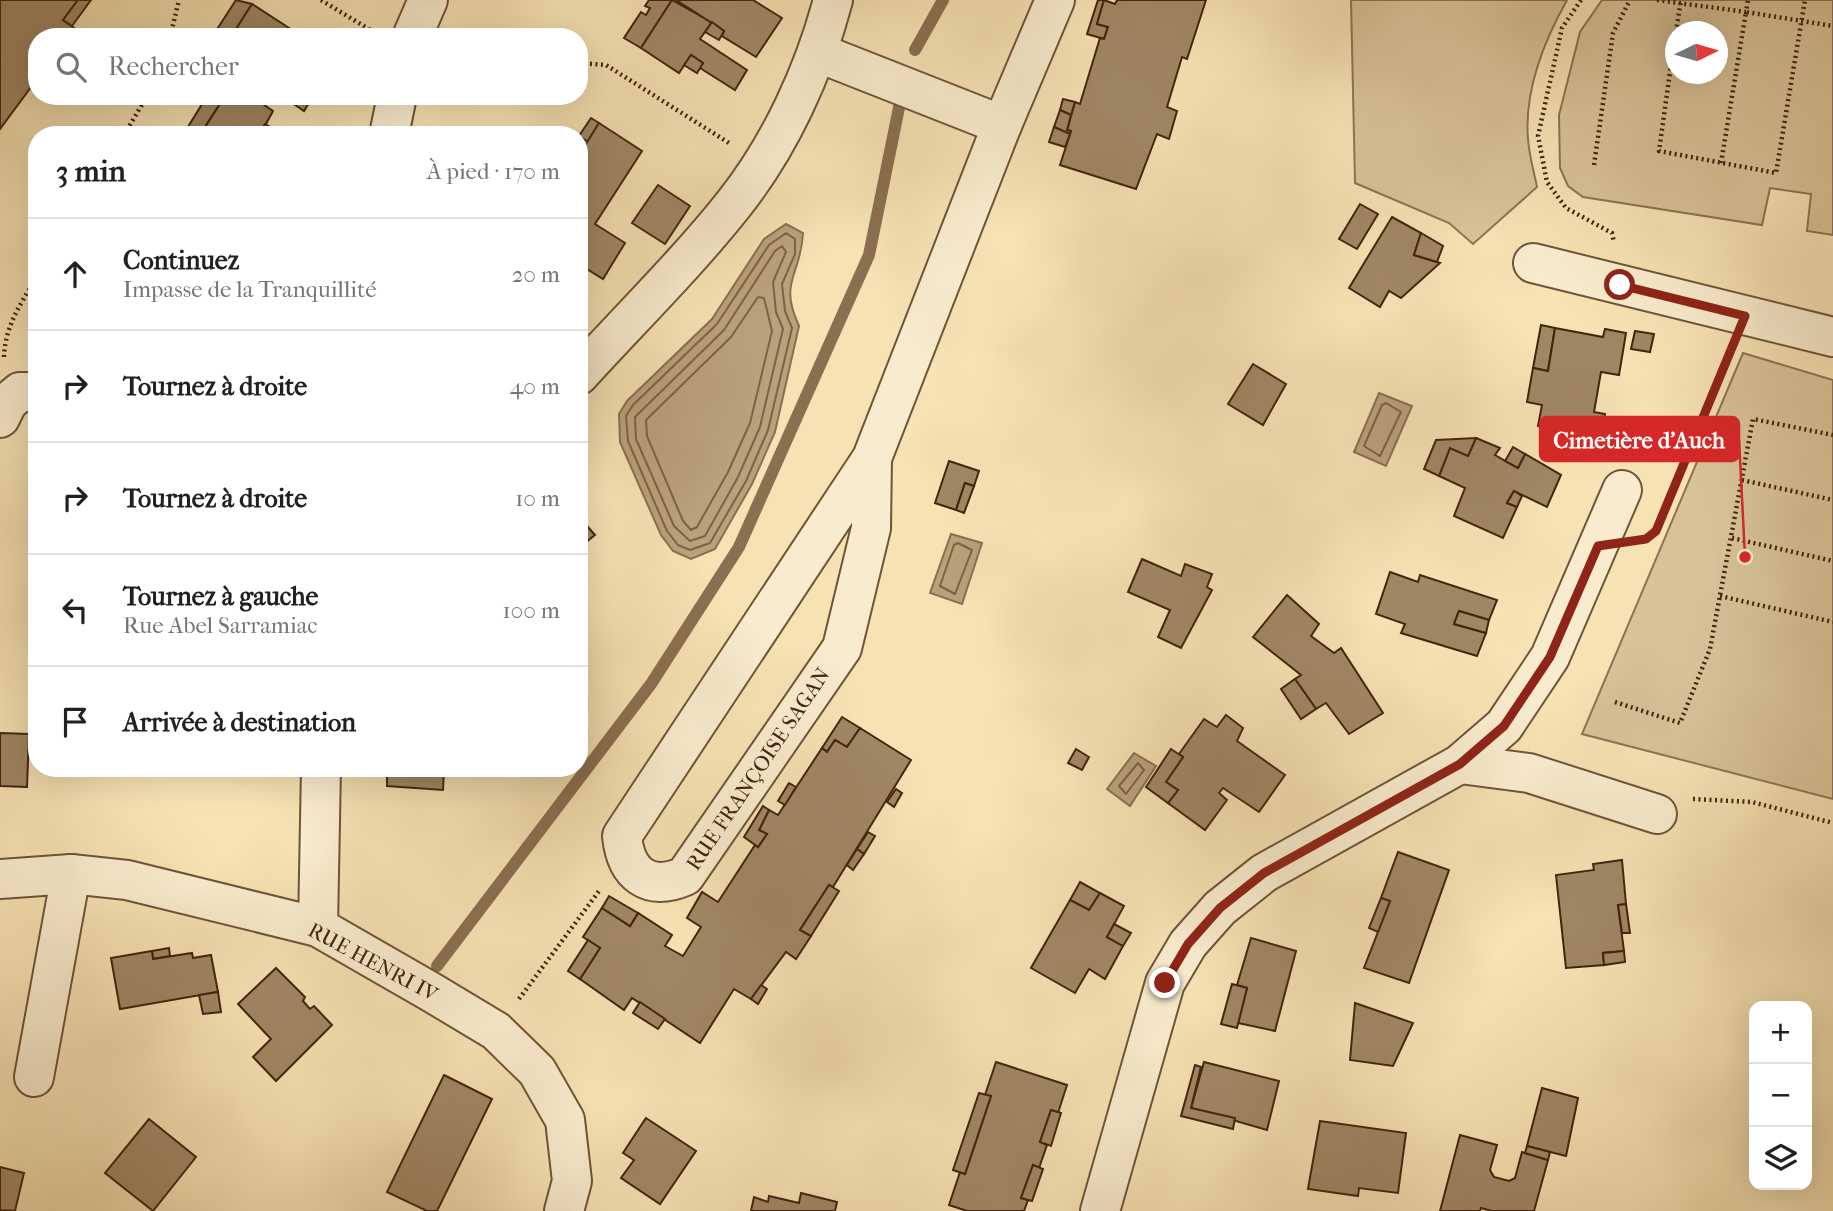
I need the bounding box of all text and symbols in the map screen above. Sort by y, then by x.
north arrow [1665,21,1728,84]
search box [28,28,588,105]
icon: search [52,48,90,86]
text: Rechercher [108,51,239,82]
text: 3 min [56,154,126,189]
text: À pied · 170 m [427,158,560,185]
text: Continuez [123,245,239,276]
icon: ahead [56,255,94,293]
text: 20 m [511,261,560,288]
route start [1604,269,1635,300]
text: Impasse de la Tranquillité [123,276,377,303]
icon: right [56,367,94,405]
text: Tournez à droite [123,371,307,402]
text: 40 m [510,373,560,400]
callout: Cimetière d'Auch [1540,417,1739,461]
text: Cimetière d'Auch [1553,427,1726,454]
icon: right [56,479,94,517]
text: Tournez à droite [123,483,307,514]
text: 10 m [515,485,560,512]
text: Tournez à gauche [123,581,318,612]
icon: left [56,591,94,629]
text: 100 m [502,597,560,624]
text: Rue Abel Sarramiac [123,612,317,639]
street label: RUE FRANÇOISE SAGAN [681,663,836,875]
icon: arrive [56,703,94,741]
text: Arrivée à destination [123,707,356,738]
street label: RUE HENRI IV [304,918,443,1007]
route end [1149,967,1180,998]
map controls [1749,1001,1812,1190]
button: + [1749,1001,1812,1064]
button: − [1749,1064,1812,1127]
button: layers [1749,1127,1812,1190]

